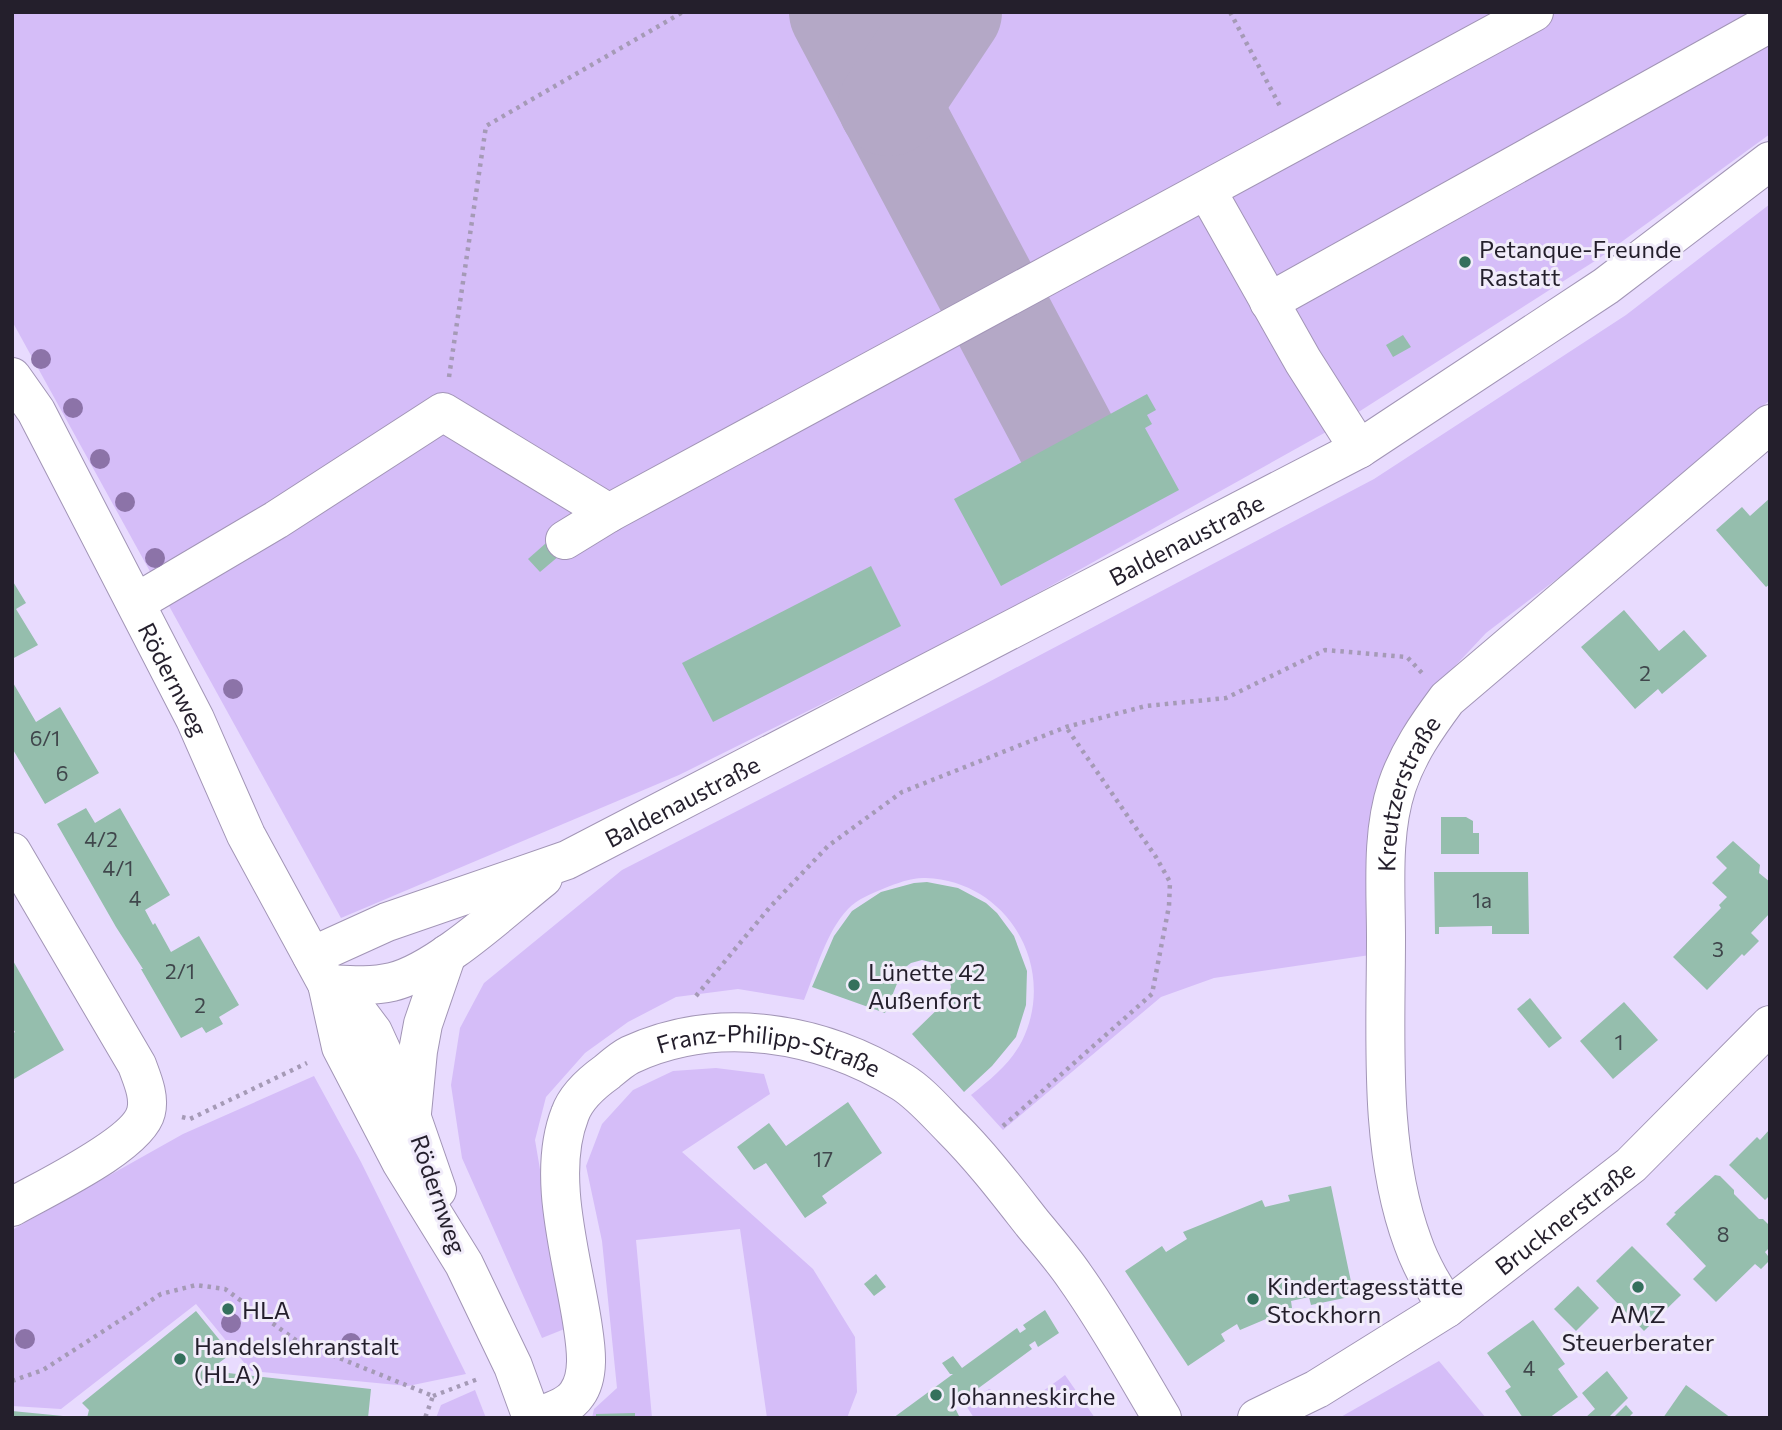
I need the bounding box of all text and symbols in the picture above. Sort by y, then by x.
place label: Petanque-Freunde Rastatt [1479,234,1681,291]
marker: Petanque-Freunde Rastatt [1457,254,1473,270]
street label: Baldenaustraße [1104,487,1268,591]
street label: Rödernweg [133,617,215,740]
house number: 2 [1639,660,1651,685]
street label: Kreutzerstraße [1371,709,1445,872]
house number: 6/1 [30,725,60,750]
street label: Baldenaustraße [599,748,764,853]
house number: 6 [56,760,68,785]
house number: 4/2 [84,826,118,851]
house number: 4/1 [103,855,133,880]
house number: 4 [129,885,142,910]
house number: 1a [1472,887,1492,912]
house number: 3 [1712,936,1724,961]
place label: Lünette 42 Außenfort [868,957,986,1014]
house number: 2/1 [165,958,195,983]
marker: Lünette 42 Außenfort [846,977,862,993]
house number: 2 [194,992,206,1017]
street label: Franz-Philipp-Straße [653,1018,886,1082]
house number: 1 [1615,1029,1623,1054]
street label: Rödernweg [405,1131,473,1257]
house number: 17 [813,1146,833,1171]
street label: Brucknerstraße [1488,1154,1640,1280]
house number: 8 [1717,1221,1729,1246]
place label: Kindertagesstätte Stockhorn [1267,1271,1463,1328]
marker: AMZ Steuerberater [1630,1279,1646,1295]
marker: Kindertagesstätte Stockhorn [1245,1291,1261,1307]
place label: HLA [242,1295,290,1324]
place label: AMZ Steuerberater [1562,1299,1715,1356]
marker: HLA [220,1301,236,1317]
place label: Handelslehranstalt (HLA) [194,1331,399,1388]
marker: Handelslehranstalt (HLA) [172,1351,188,1367]
house number: 4 [1523,1355,1536,1380]
place label: Johanneskirche [950,1381,1115,1410]
marker: Johanneskirche [928,1387,944,1403]

